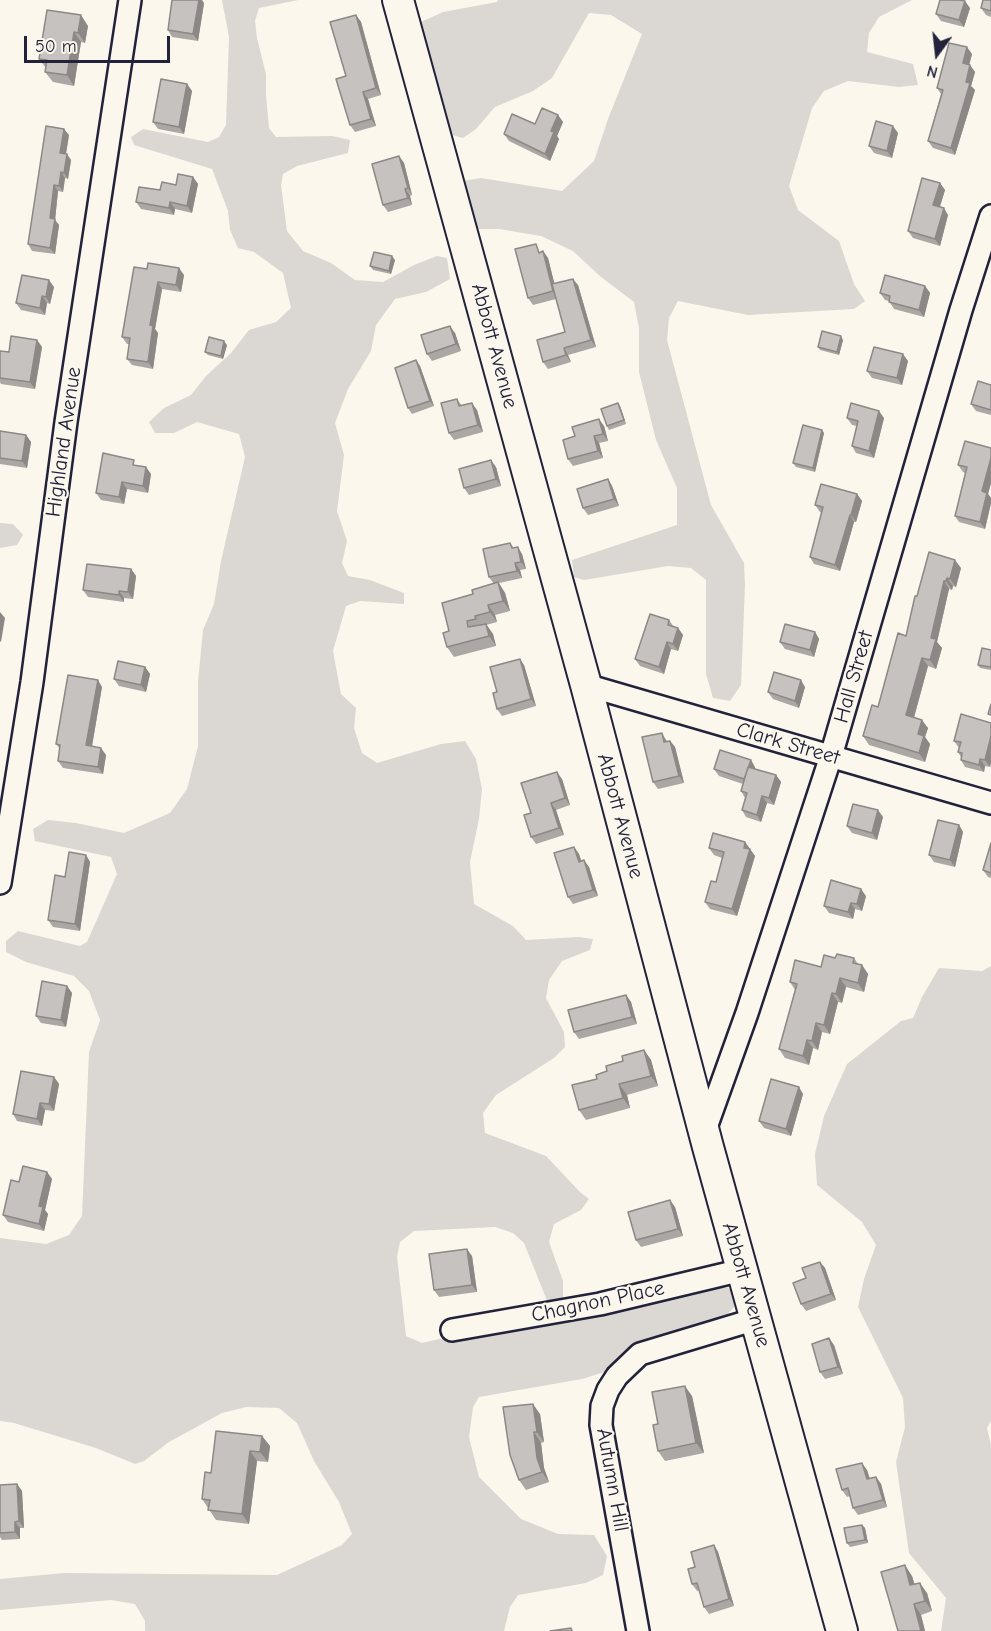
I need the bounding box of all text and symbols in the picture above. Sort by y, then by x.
scale bar [27,24,172,62]
north arrow [907,24,967,84]
text: 50 m [35,36,77,57]
text: N [925,61,940,81]
street label: Abbott Avenue [465,281,523,411]
street label: Highland Avenue [41,365,87,519]
street label: Hall Street [829,628,879,726]
street label: Clark Street [733,717,843,771]
street label: Abbott Avenue [591,751,649,881]
street label: Abbott Avenue [716,1220,776,1350]
street label: Chagnon Place [529,1276,667,1328]
street label: Autumn Hill [590,1426,634,1534]

